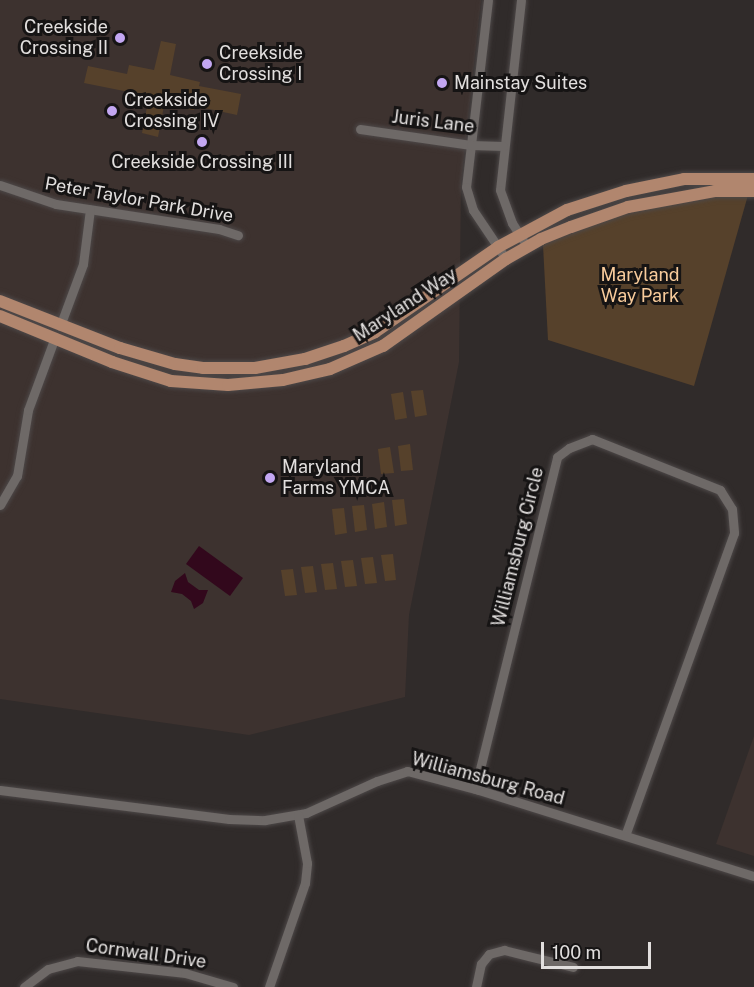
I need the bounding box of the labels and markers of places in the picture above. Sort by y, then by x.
place label: Creekside Crossing II [20,17,108,60]
marker: Creekside Crossing II [113,31,127,45]
place label: Creekside Crossing I [219,43,303,86]
marker: Creekside Crossing I [200,57,214,71]
place label: Mainstay Suites [454,72,587,94]
marker: Mainstay Suites [435,76,449,90]
place label: Creekside Crossing IV [124,90,219,132]
marker: Creekside Crossing IV [105,104,119,118]
marker: Creekside Crossing III [195,135,209,149]
place label: Creekside Crossing III [111,151,293,173]
place label: Maryland Farms YMCA [282,457,390,500]
marker: Maryland Farms YMCA [263,471,277,485]

